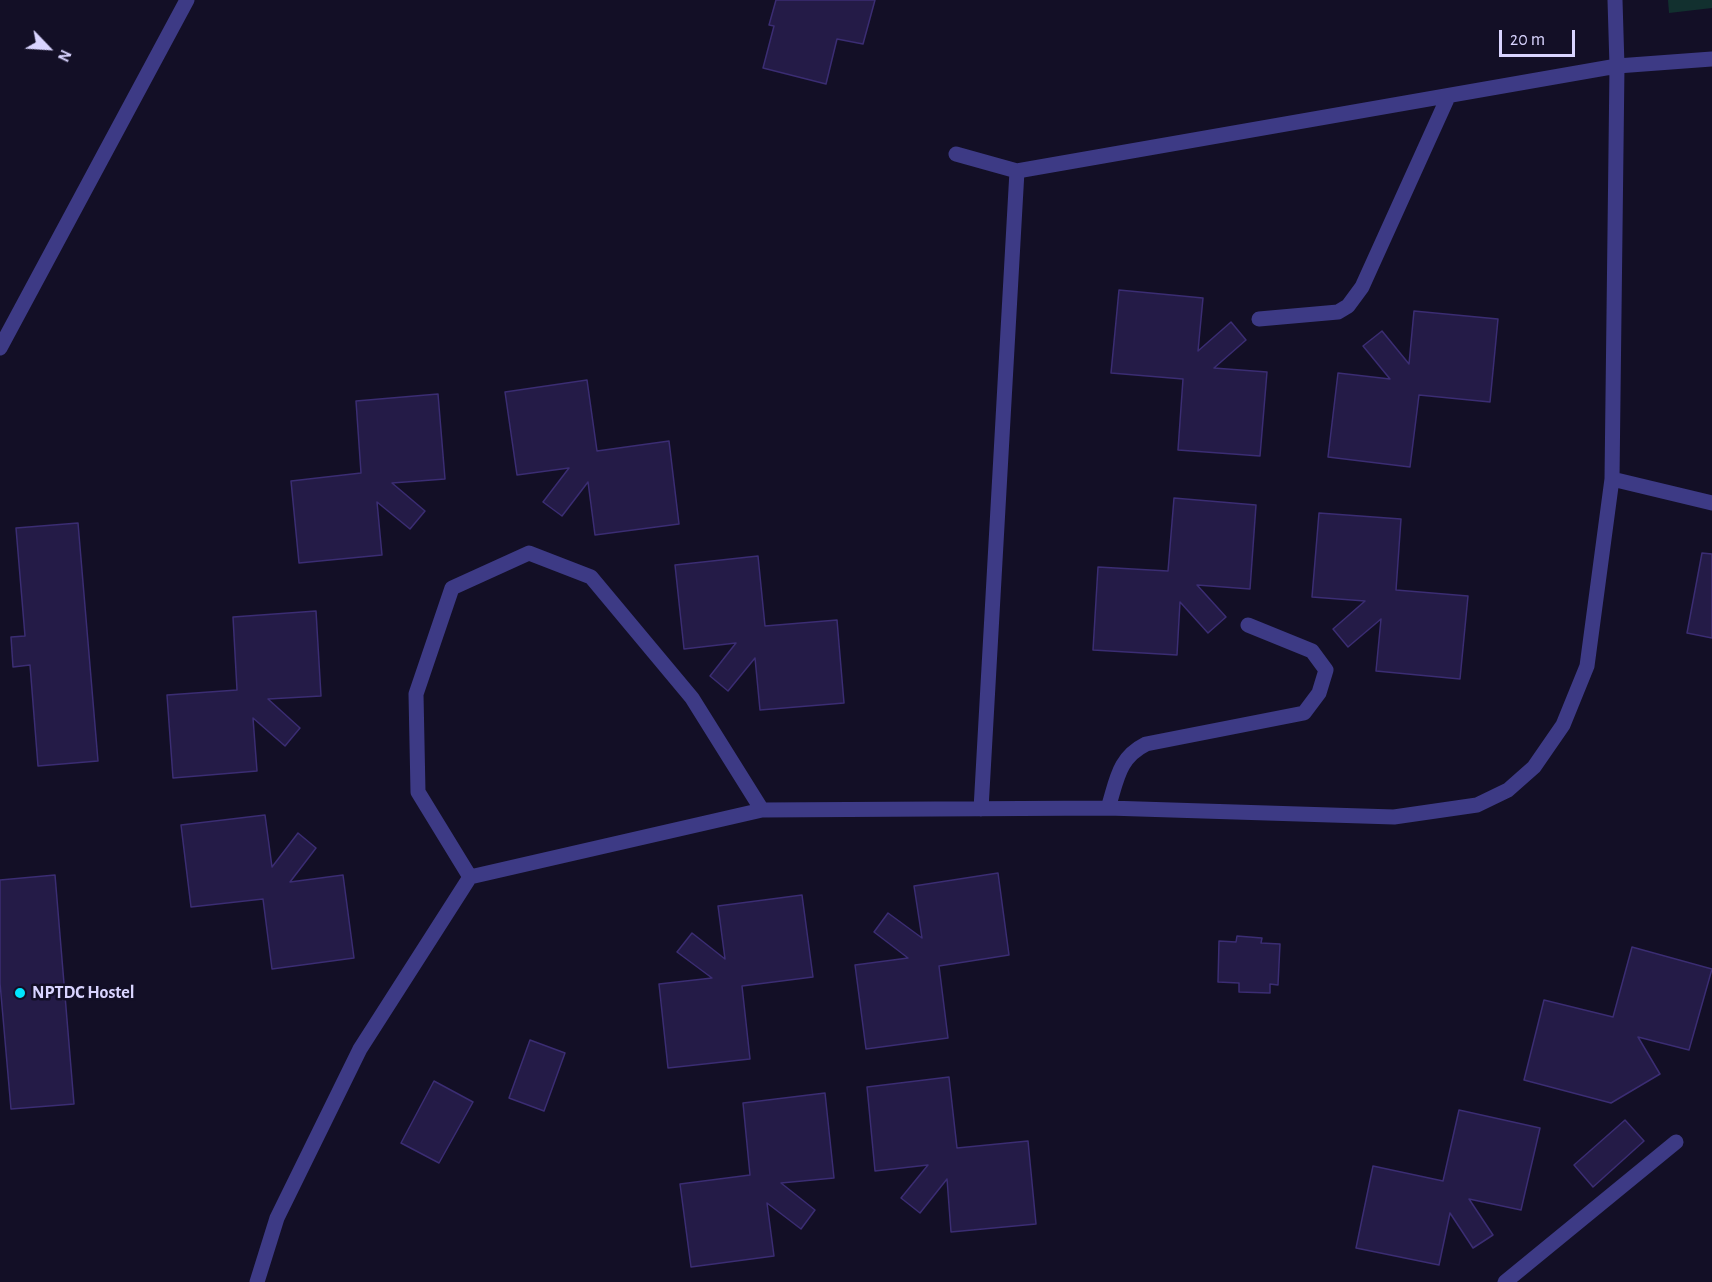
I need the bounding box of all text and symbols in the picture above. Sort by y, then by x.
north arrow [18,18,78,78]
scale bar [1502,18,1578,56]
text: 20 m [1510,31,1545,49]
text: N [55,47,74,64]
place label: NPTDC Hostel [32,982,134,1004]
marker: NPTDC Hostel [13,986,27,1000]

